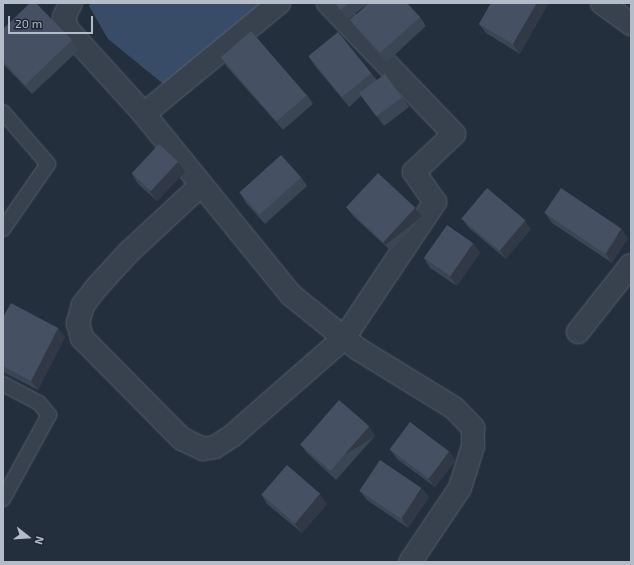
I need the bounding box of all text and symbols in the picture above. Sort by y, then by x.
scale bar [10,8,95,34]
text: 20 m [15,16,42,30]
north arrow [8,517,48,557]
text: N [33,535,47,546]

